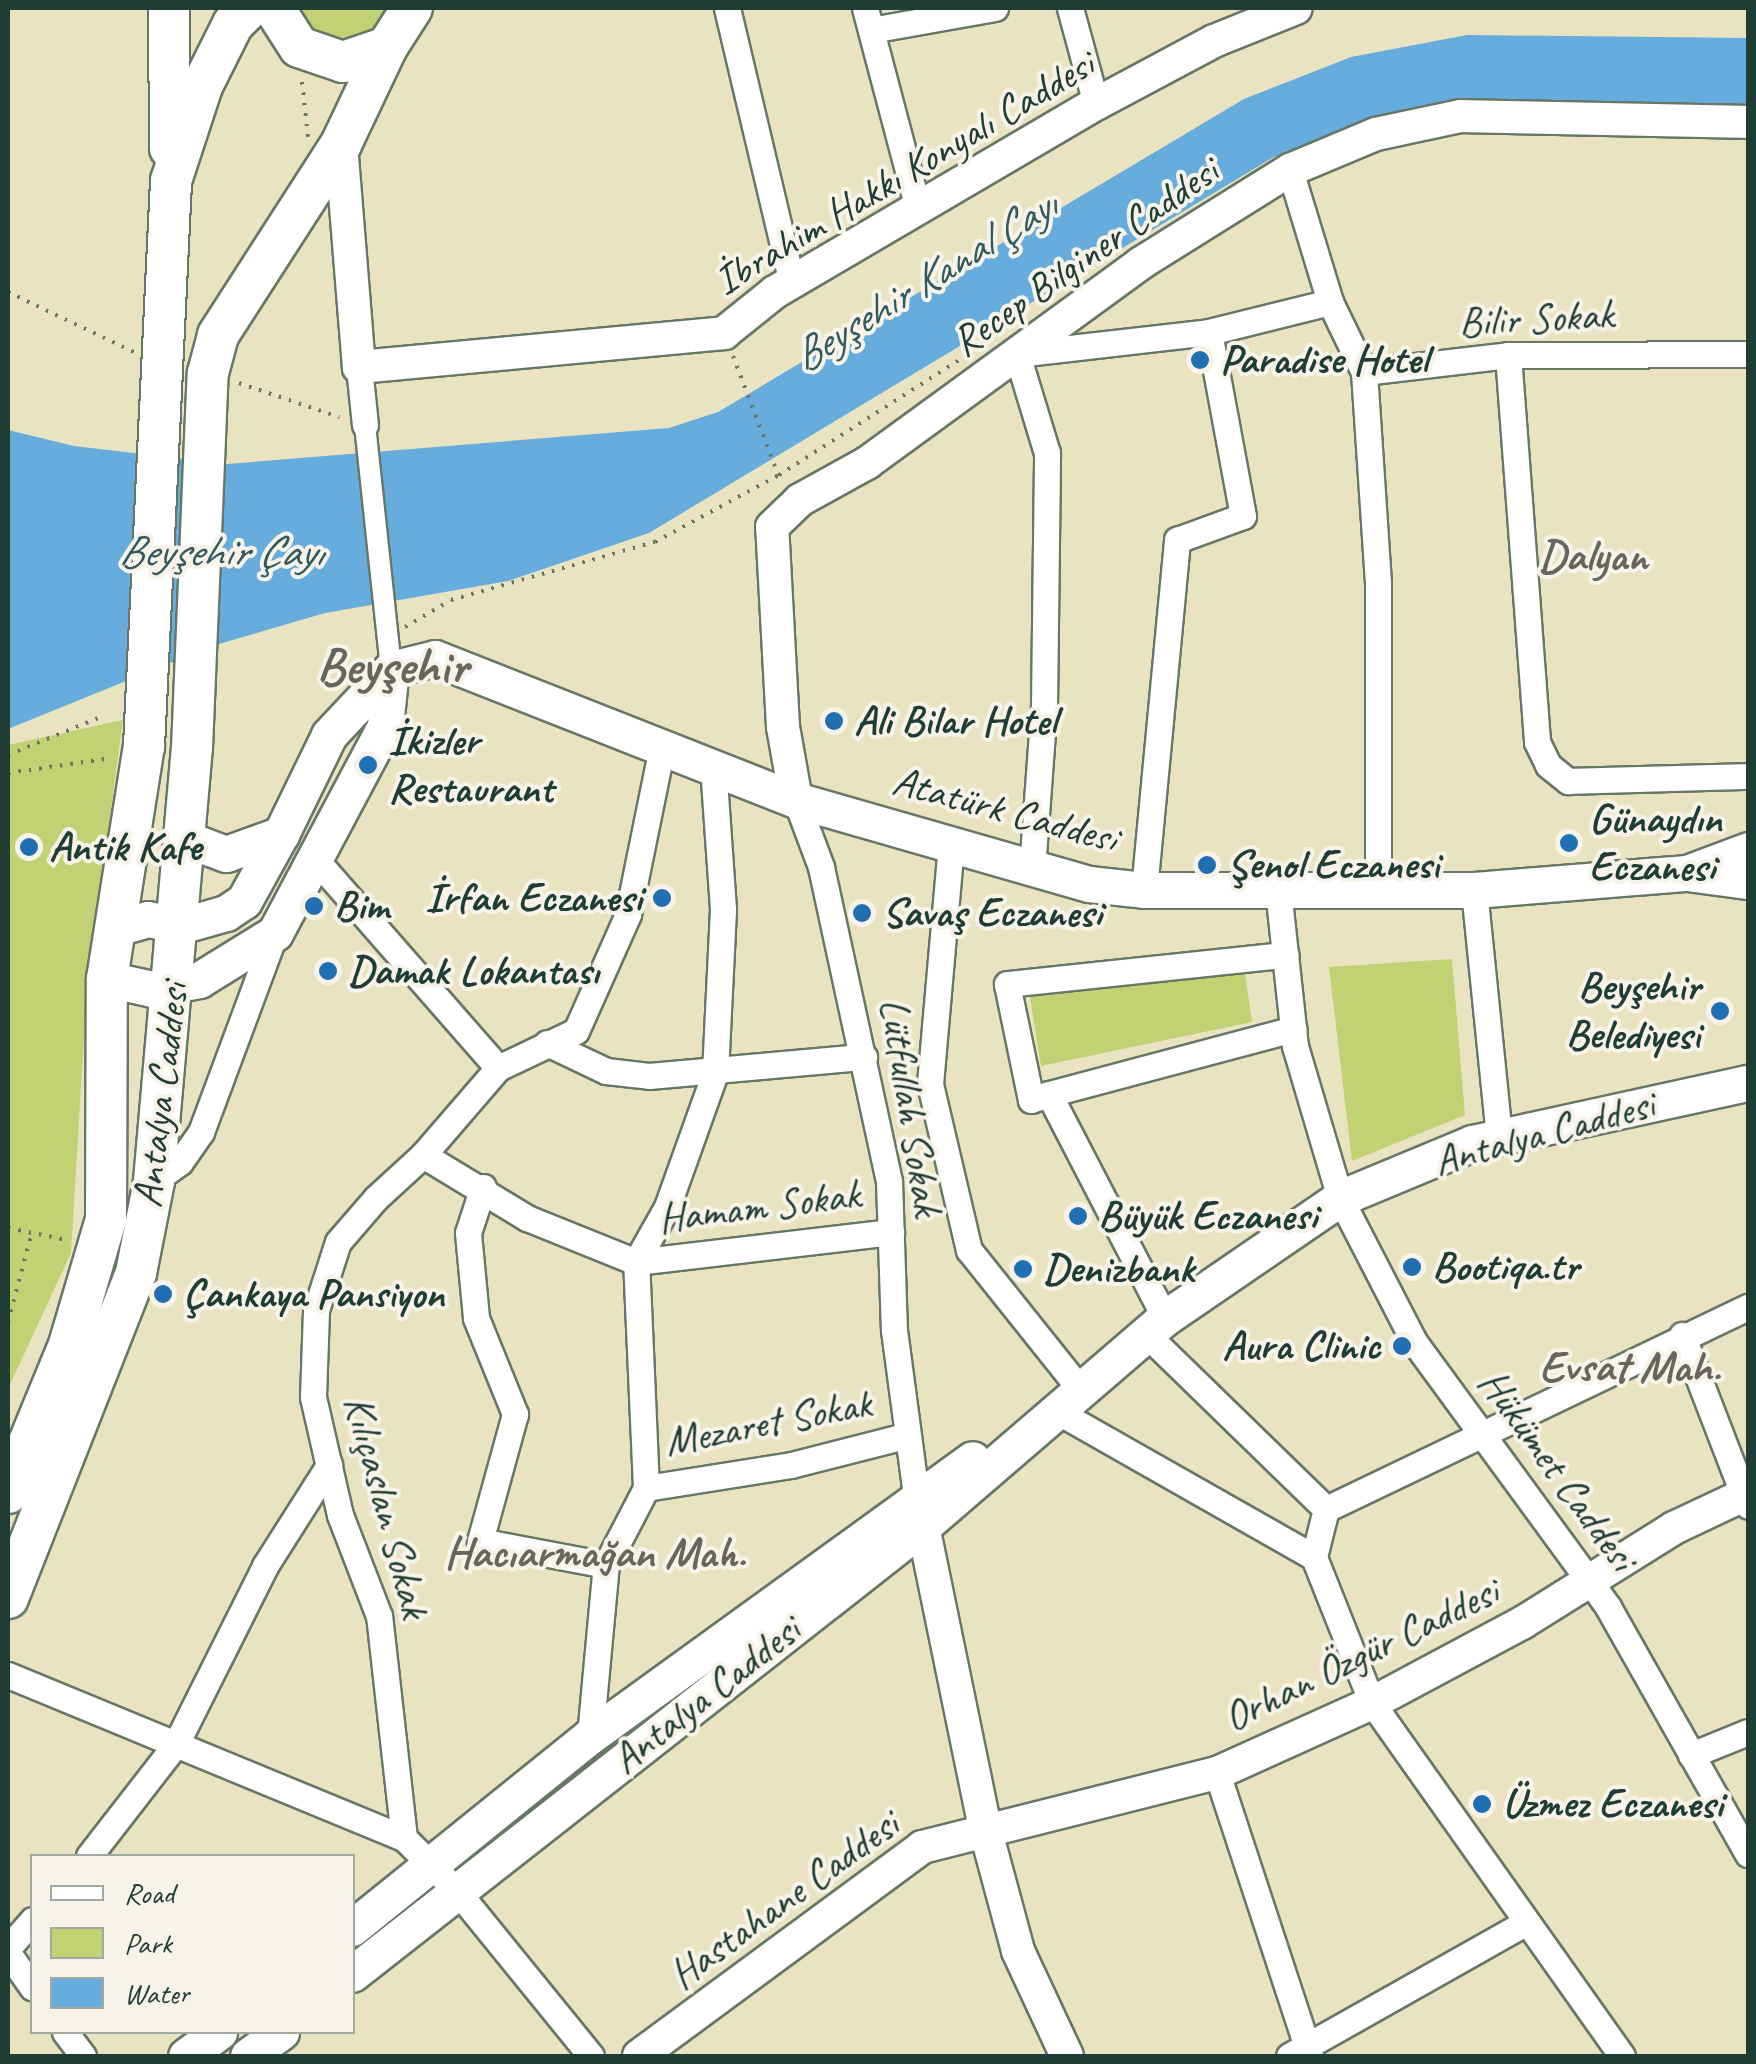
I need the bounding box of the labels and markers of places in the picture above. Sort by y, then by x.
place label: Paradise Hotel [1220,335,1428,385]
marker: Paradise Hotel [1189,349,1211,371]
place label: Ali Bilar Hotel [854,696,1057,746]
marker: Ali Bilar Hotel [823,710,845,732]
place label: İkizler Restaurant [388,716,553,814]
marker: İkizler Restaurant [357,754,379,776]
place label: Günaydın Eczanesi [1589,794,1722,892]
place label: Antik Kafe [49,822,202,872]
marker: Günaydın Eczanesi [1558,832,1580,854]
marker: Antik Kafe [18,836,40,858]
place label: Şenol Eczanesi [1227,840,1439,890]
marker: Şenol Eczanesi [1196,854,1218,876]
place label: İrfan Eczanesi [423,873,642,923]
place label: Bim [334,881,389,931]
marker: İrfan Eczanesi [651,887,673,909]
place label: Savaş Eczanesi [882,888,1102,938]
marker: Bim [303,895,325,917]
marker: Savaş Eczanesi [851,902,873,924]
place label: Damak Lokantası [348,946,598,996]
marker: Damak Lokantası [317,960,339,982]
place label: Beyşehir Belediyesi [1566,962,1700,1060]
marker: Beyşehir Belediyesi [1709,1000,1731,1022]
place label: Büyük Eczanesi [1098,1191,1317,1241]
marker: Büyük Eczanesi [1067,1205,1089,1227]
place label: Bootiqa.tr [1432,1242,1578,1292]
place label: Denizbank [1043,1244,1194,1294]
marker: Bootiqa.tr [1401,1256,1423,1278]
marker: Denizbank [1012,1258,1034,1280]
place label: Çankaya Pansiyon [183,1269,444,1319]
marker: Çankaya Pansiyon [152,1283,174,1305]
place label: Aura Clinic [1221,1321,1380,1371]
marker: Aura Clinic [1389,1333,1415,1359]
place label: Üzmez Eczanesi [1502,1779,1725,1829]
marker: Üzmez Eczanesi [1471,1793,1493,1815]

